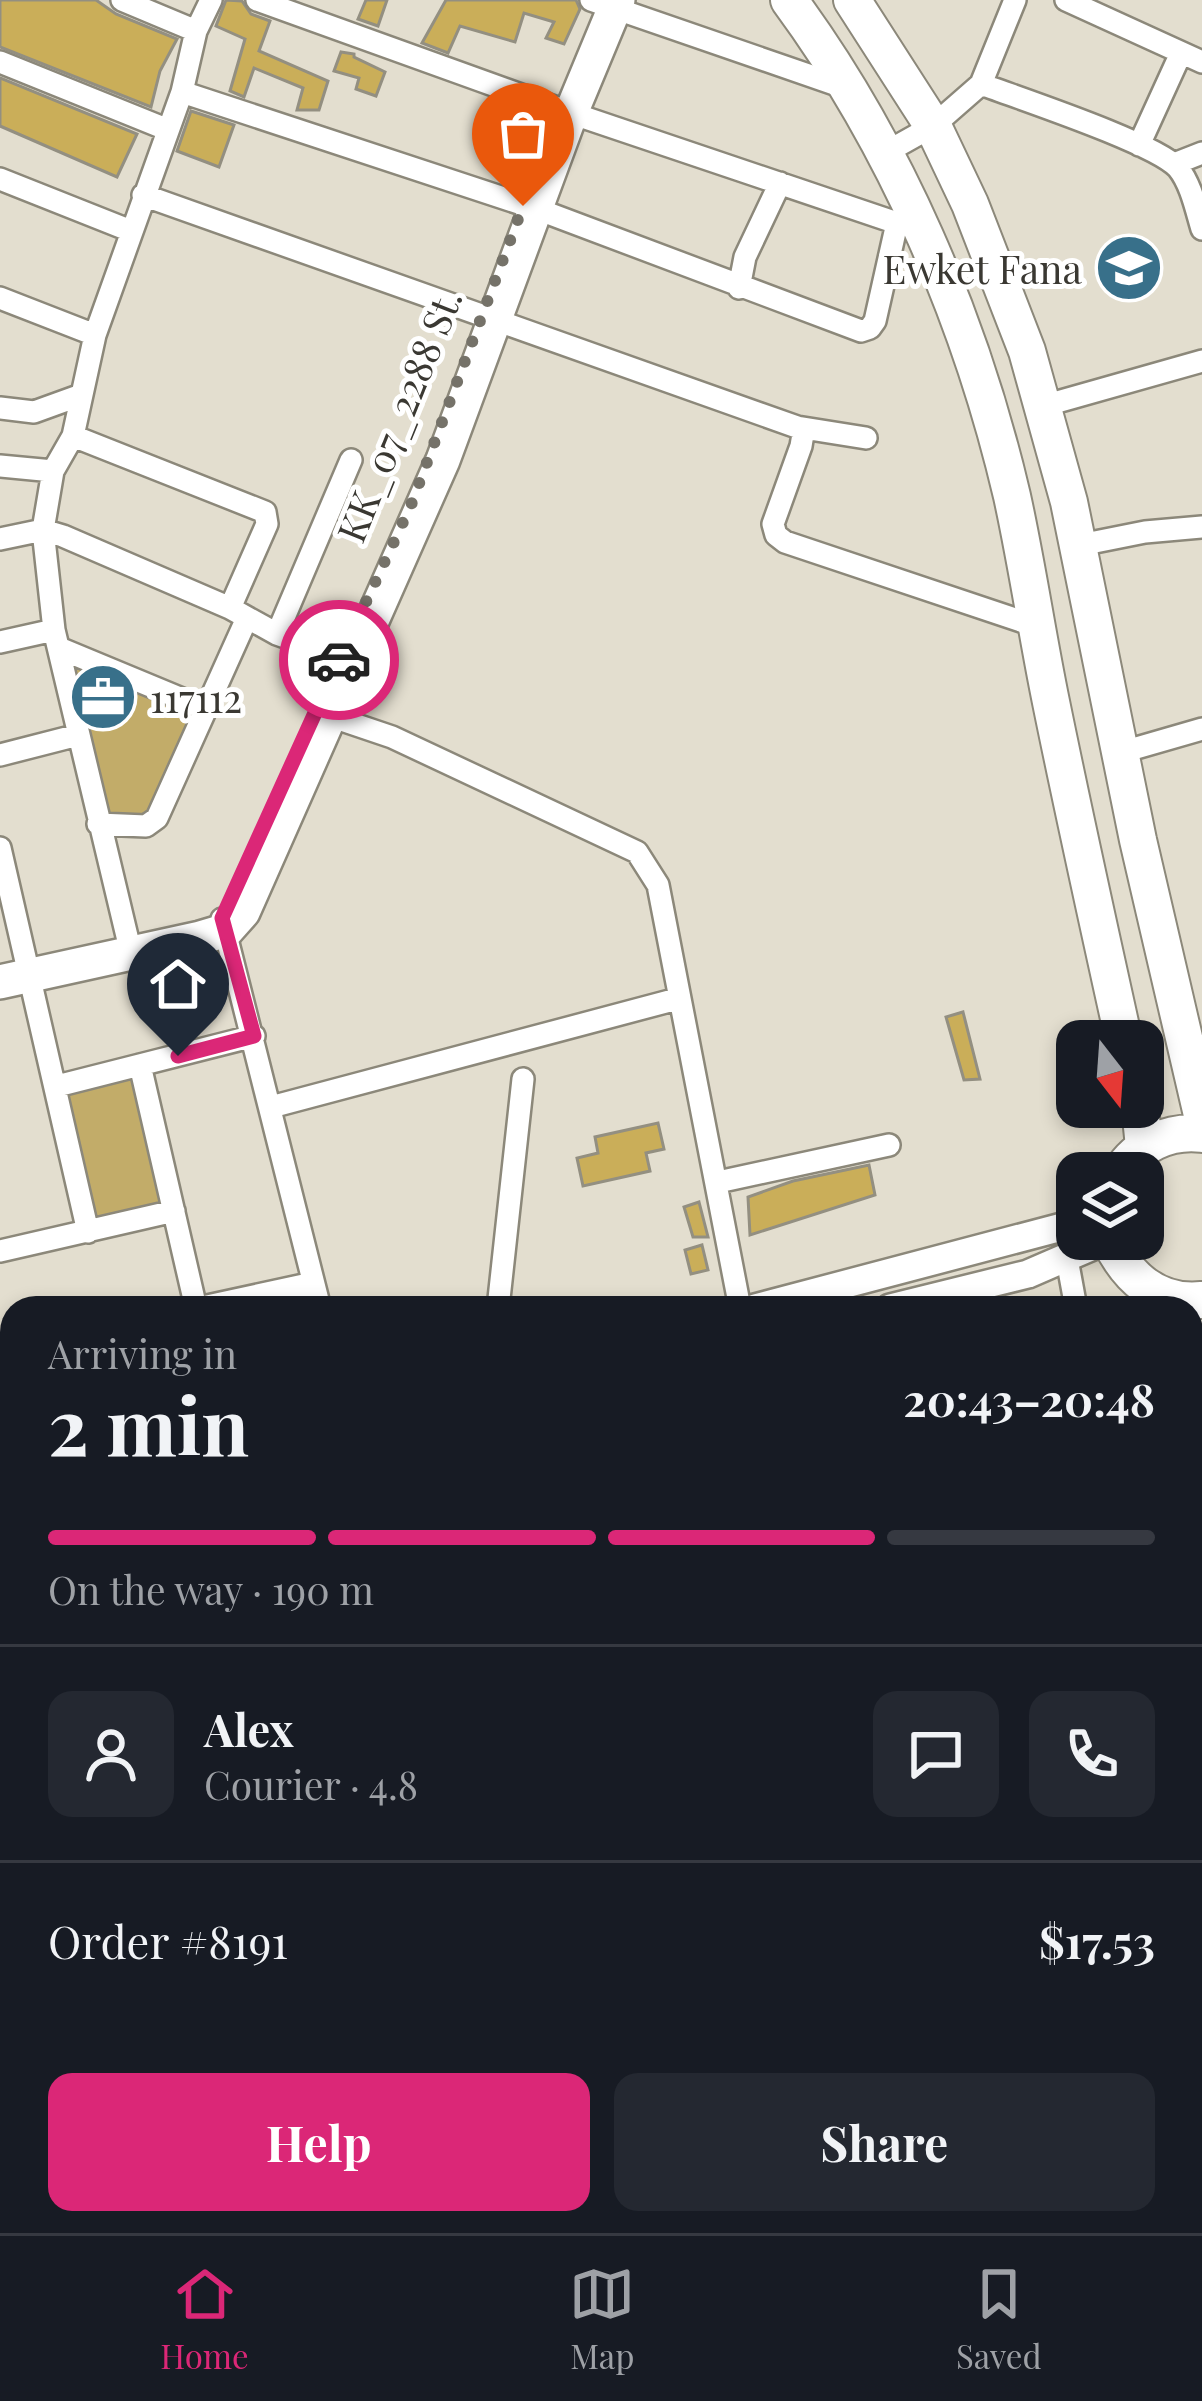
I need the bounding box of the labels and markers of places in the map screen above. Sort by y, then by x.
pin [472,83,574,206]
school or university icon: Ewket Fana [1094,233,1164,303]
place label: Ewket Fana [882,242,1083,294]
office icon: 117112 [68,662,138,732]
place label: 117112 [150,671,242,723]
pin [127,933,229,1056]

